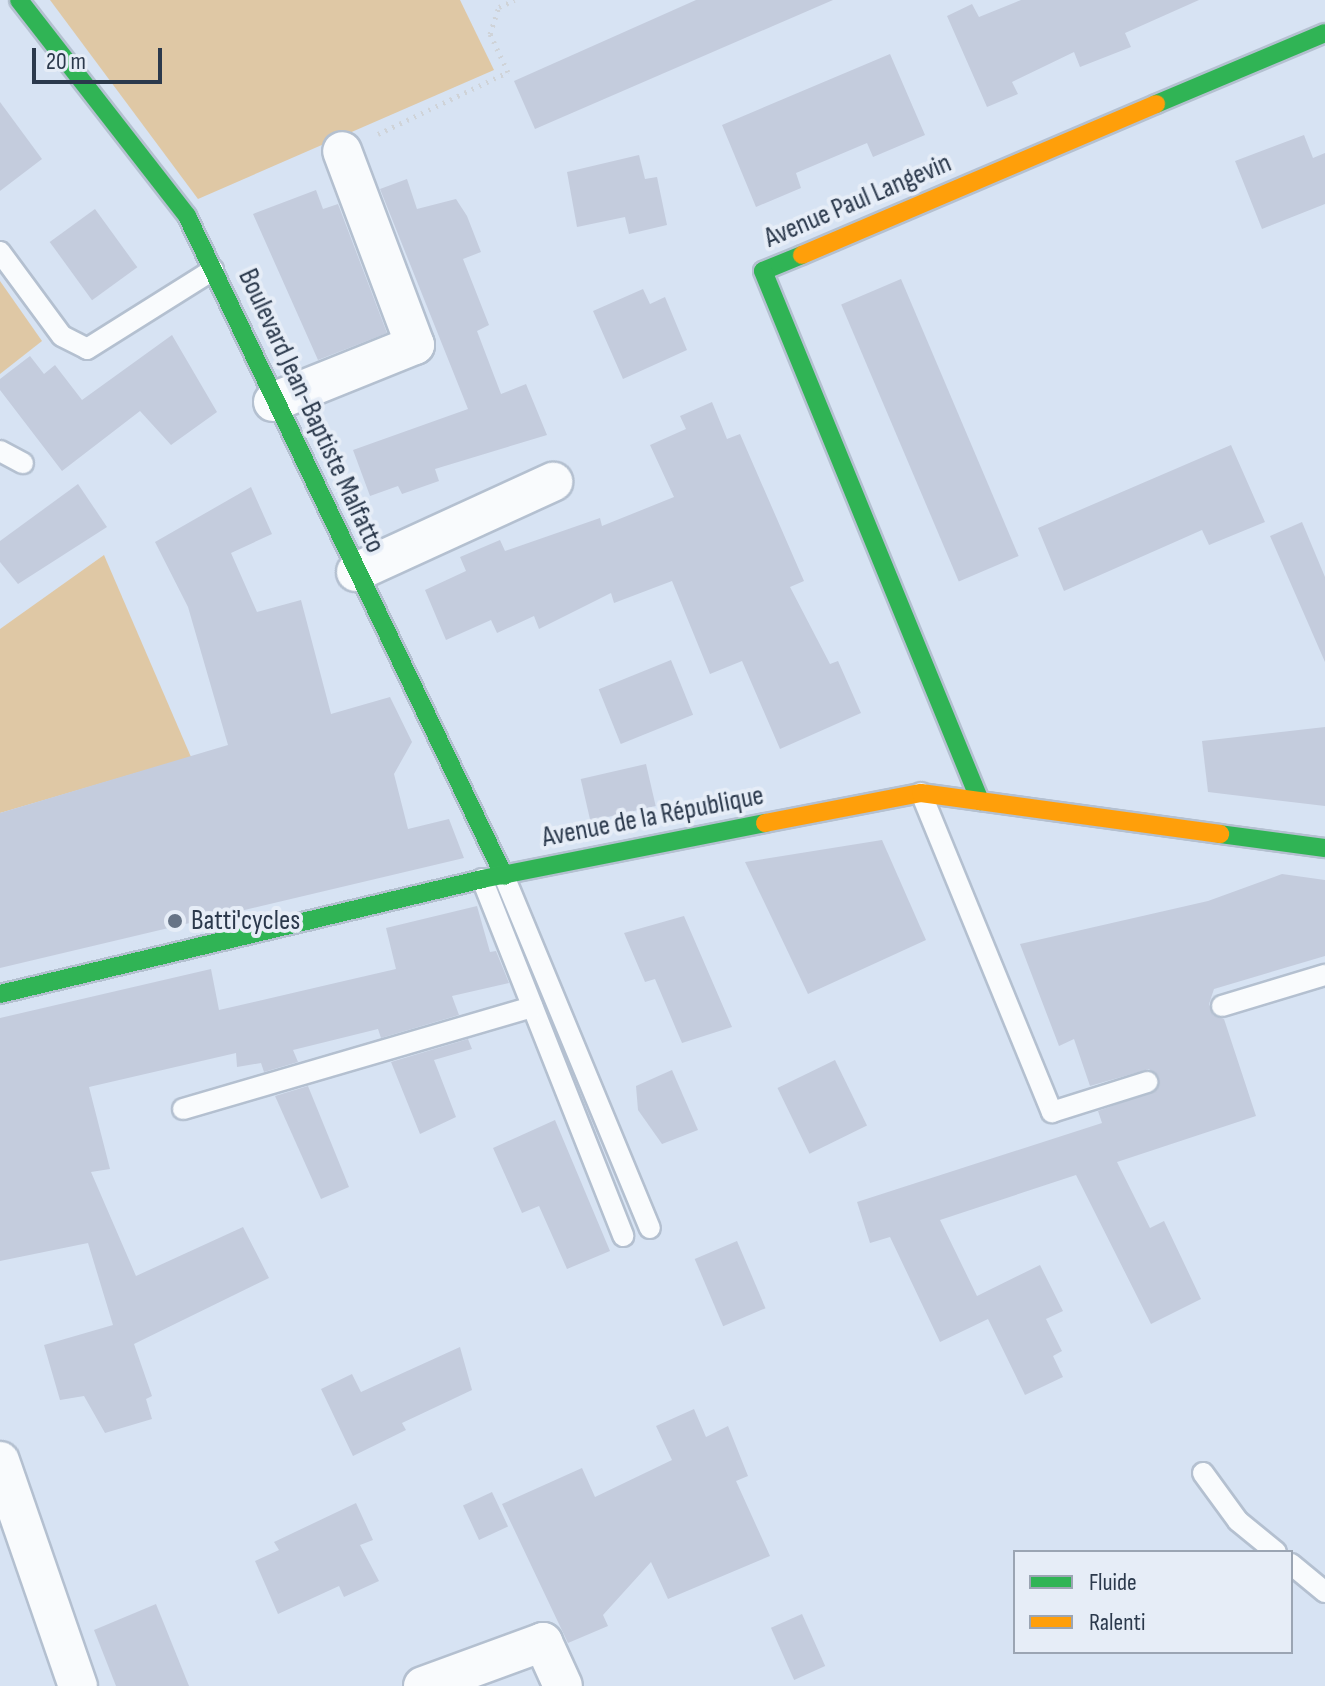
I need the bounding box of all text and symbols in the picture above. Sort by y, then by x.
scale bar [36,32,166,82]
text: 20 m [46,47,86,76]
street label: Avenue Paul Langevin [759,147,957,255]
street label: Boulevard Jean-Baptiste Malfatto [230,264,392,558]
street label: Avenue de la République [539,779,767,855]
place label: Batti'cycles [191,904,300,938]
marker: Batti'cycles [166,912,184,930]
legend [1013,1550,1293,1654]
text: Fluide [1089,1568,1137,1597]
text: Ralenti [1089,1608,1145,1637]

